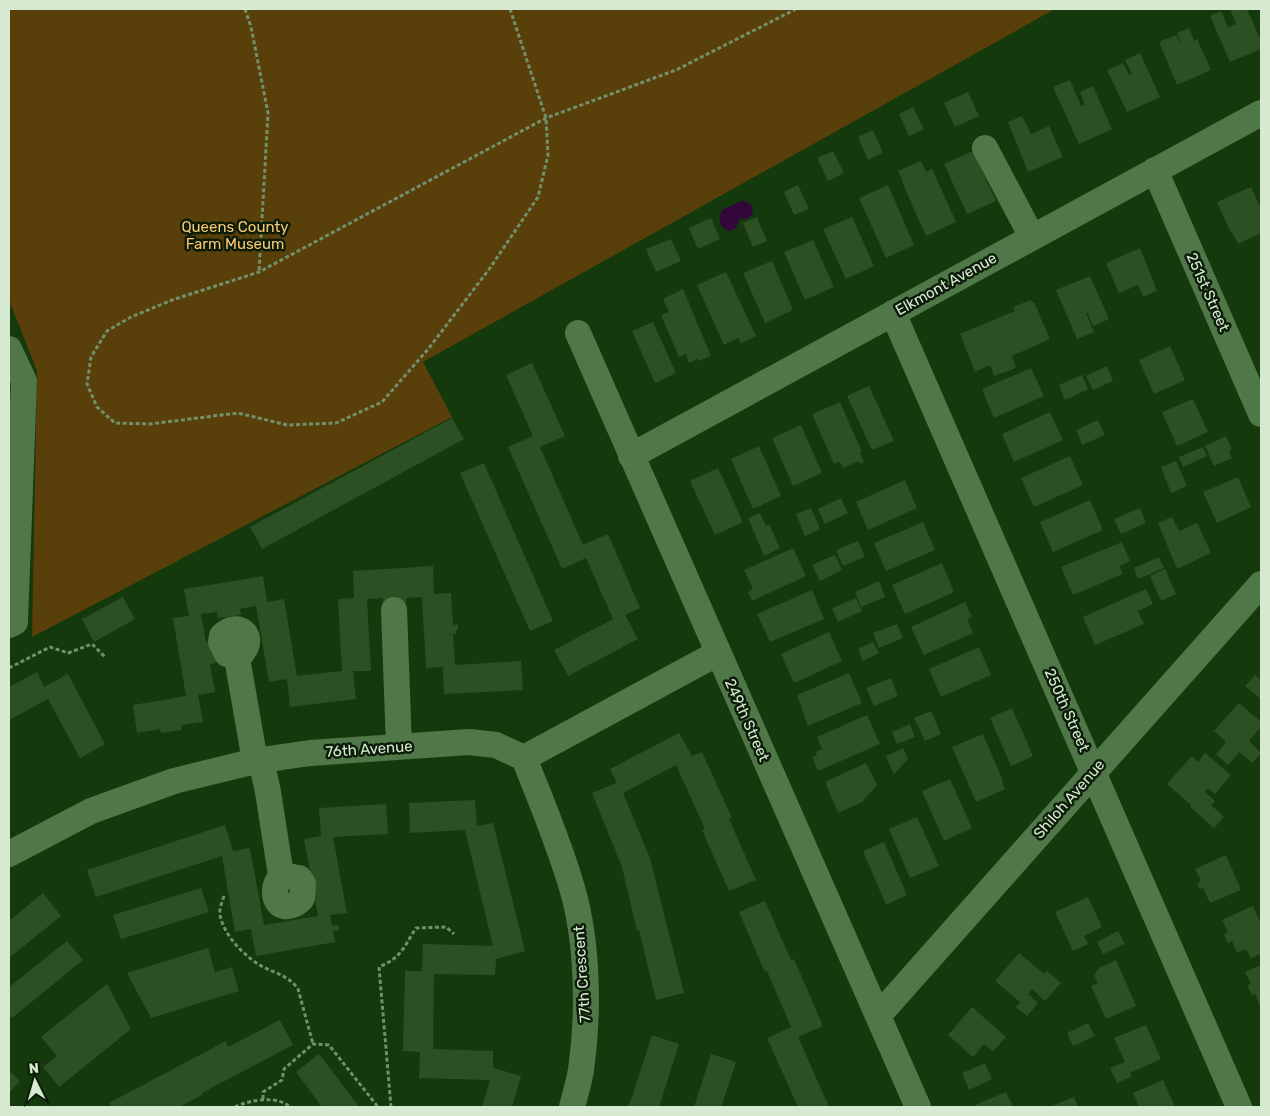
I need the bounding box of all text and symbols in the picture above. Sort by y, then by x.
park label: Queens County Farm Museum [181,218,289,253]
street label: Elkmont Avenue [892,249,1000,319]
street label: 251st Street [1183,250,1233,334]
street label: 250th Street [1041,666,1093,755]
street label: 249th Street [721,676,773,764]
street label: 76th Avenue [325,737,413,761]
street label: Shiloh Avenue [1030,756,1108,842]
street label: 77th Crescent [570,925,594,1023]
north arrow [10,1056,60,1106]
text: N [28,1060,40,1077]

